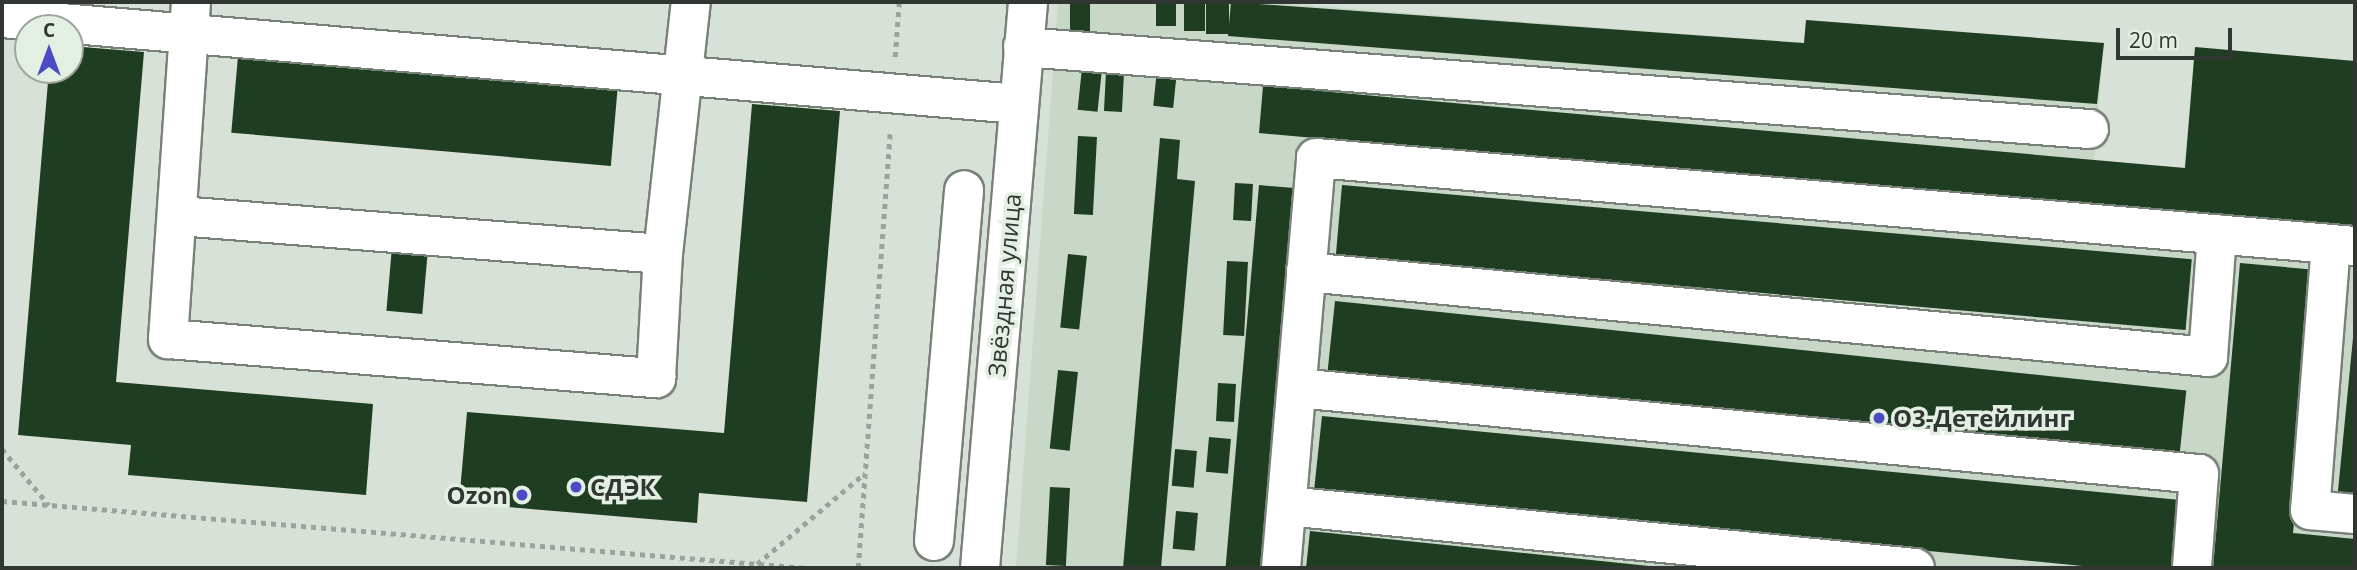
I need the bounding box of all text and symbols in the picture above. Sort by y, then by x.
north arrow [14,14,84,84]
scale bar [2119,14,2234,58]
text: С [43,17,55,43]
text: 20 m [2129,26,2178,54]
street label: Звёздная улица [982,192,1026,378]
place label: О3-Детейлинг [1893,404,2071,432]
marker: О3-Детейлинг [1871,410,1887,426]
place label: СДЭК [590,473,656,501]
marker: СДЭК [568,479,584,495]
place label: Ozon [447,481,508,509]
marker: Ozon [514,487,530,503]

